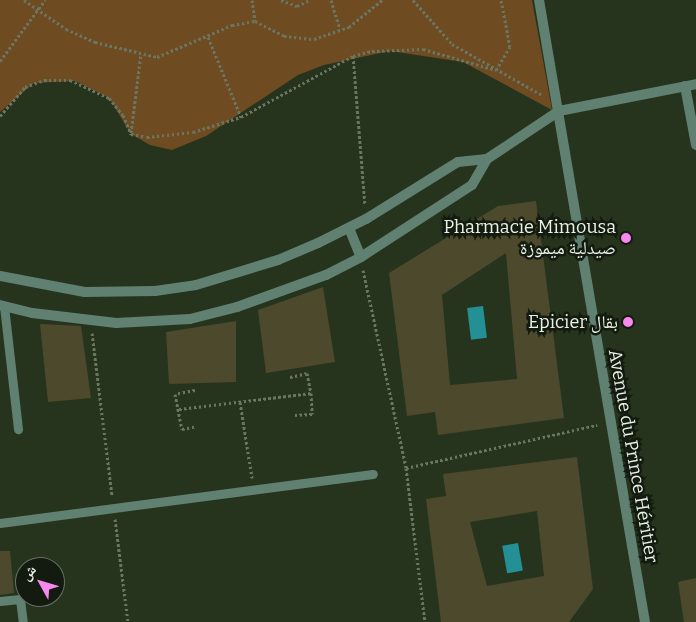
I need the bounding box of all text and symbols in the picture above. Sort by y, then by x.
place label: Pharmacie Mimousa صيدلية ميموزة [443,217,616,260]
marker: Pharmacie Mimousa صيدلية ميموزة [620,232,632,244]
place label: Epicier بقال [528,311,618,333]
marker: Epicier بقال [622,316,634,328]
street label: Avenue du Prince Héritier [604,348,662,564]
north arrow [15,557,65,607]
text: ش [17,562,40,584]

